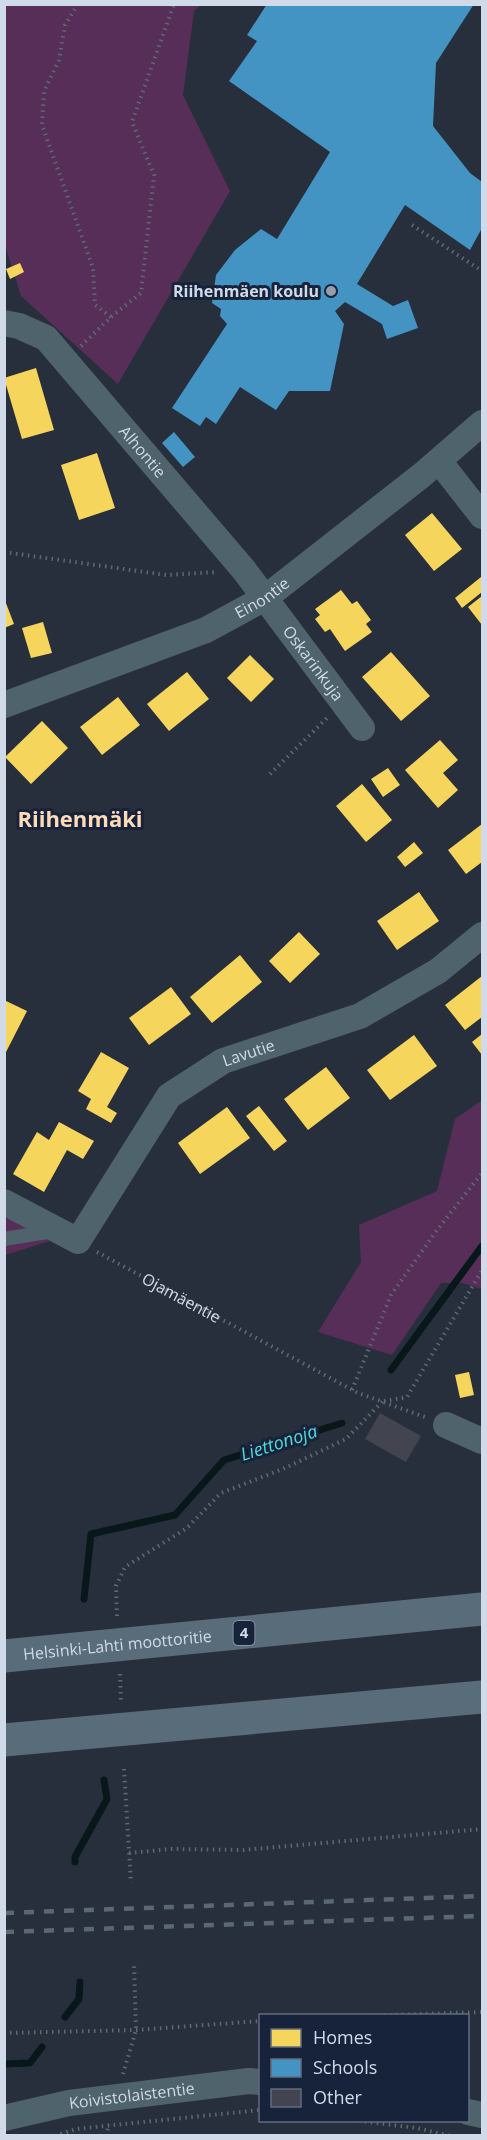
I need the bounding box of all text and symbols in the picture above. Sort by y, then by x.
place label: Riihenmäen koulu [173,280,319,302]
marker: Riihenmäen koulu [324,284,338,298]
street label: Alhontie [114,421,171,482]
street label: Einontie [231,572,294,623]
street label: Oskarinkuja [278,621,349,705]
district label: Riihenmäki [17,803,143,833]
street label: Lavutie [219,1034,277,1071]
street label: Ojamäentie [138,1267,225,1328]
water label: Liettonoja [237,1418,320,1466]
road number: 4 [234,1621,254,1645]
street label: Helsinki-Lahti moottoritie [22,1625,213,1665]
legend [259,2014,469,2122]
text: Homes [313,2025,372,2049]
text: Schools [313,2055,377,2079]
street label: Koivistolaistentie [68,2077,196,2114]
text: Other [313,2085,363,2109]

